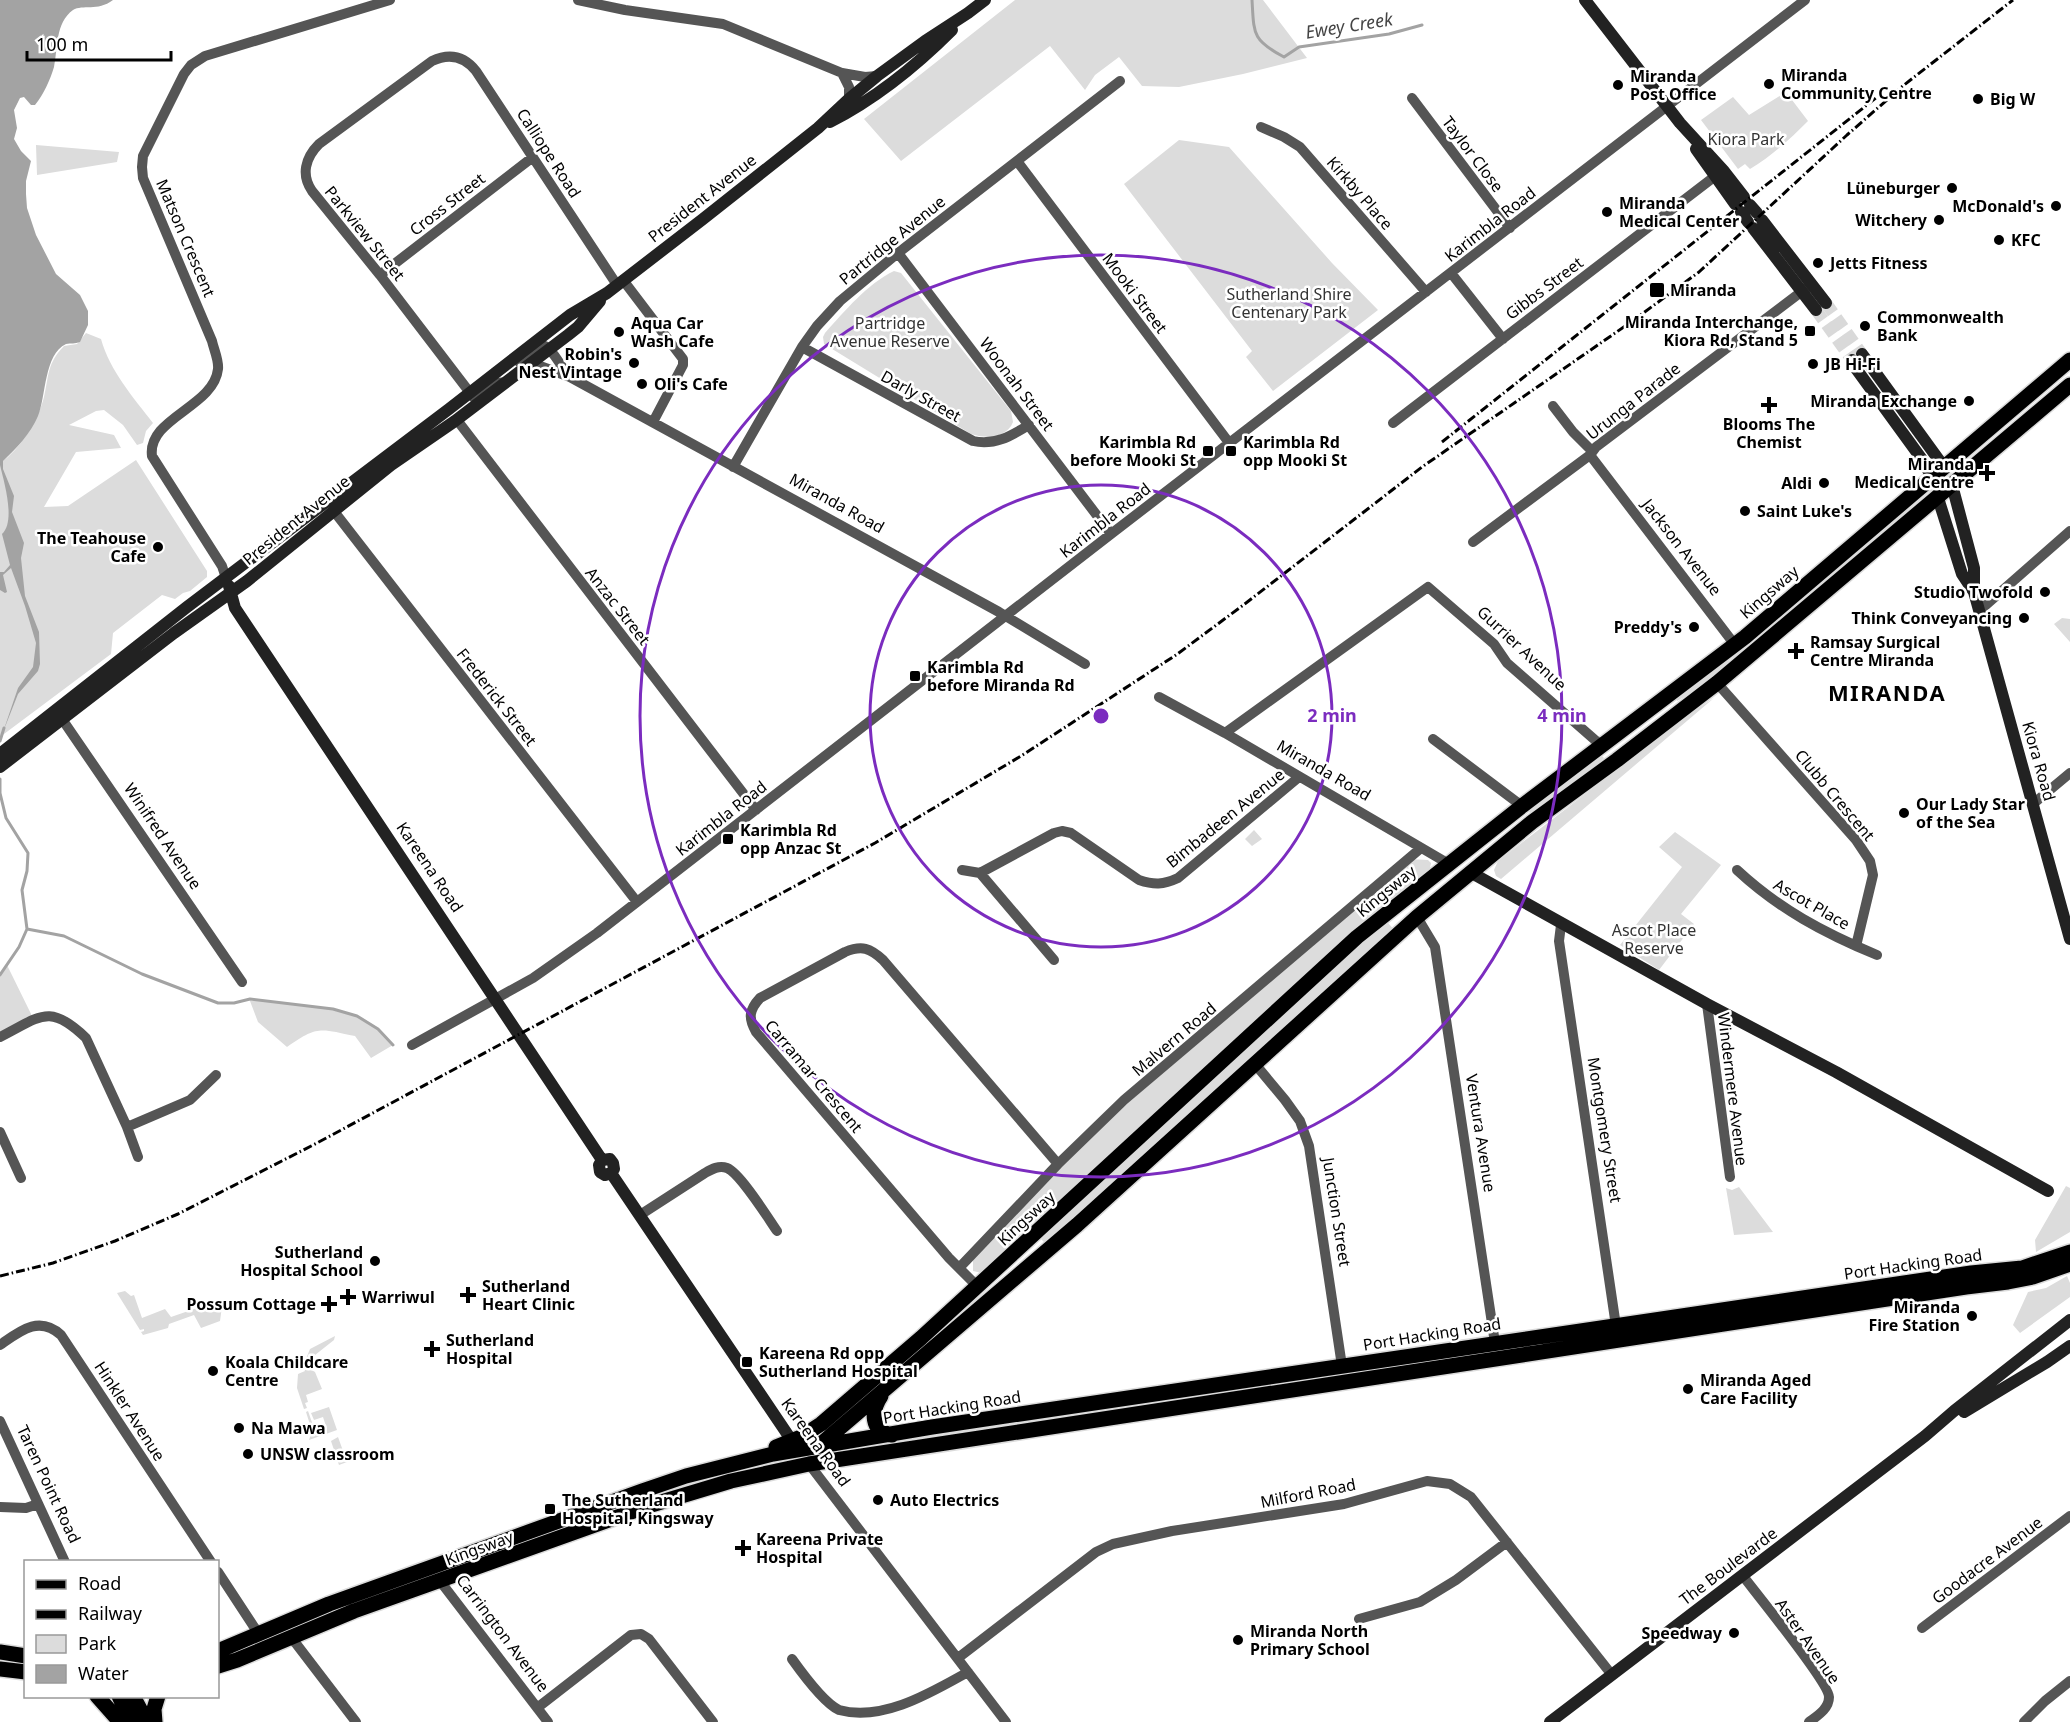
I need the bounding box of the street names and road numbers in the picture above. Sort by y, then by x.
street label: Calliope Road [512,104,586,202]
street label: Taylor Close [1437,111,1509,197]
street label: President Avenue [643,149,761,247]
street label: Kirkby Place [1322,152,1398,234]
street label: Cross Street [405,167,490,240]
street label: Matson Crescent [151,176,221,301]
street label: Parkview Street [320,181,410,285]
street label: Karimbla Road [1440,181,1540,267]
street label: Partridge Avenue [834,190,950,290]
street label: Mooki Street [1098,248,1173,338]
street label: Gibbs Street [1501,251,1588,324]
street label: Woonah Street [975,333,1059,435]
street label: Urunga Parade [1581,357,1685,445]
street label: Darly Street [877,365,965,427]
street label: Miranda Road [786,468,888,538]
street label: President Avenue [238,470,354,570]
street label: Karimbla Road [1055,477,1155,563]
street label: Jackson Avenue [1636,492,1727,600]
street label: Kingsway [1735,560,1804,624]
street label: Anzac Street [581,563,655,650]
street label: Gurrier Avenue [1472,601,1572,695]
street label: Frederick Street [452,644,542,751]
street label: Kiora Road [2017,719,2061,803]
street label: Miranda Road [1273,734,1375,806]
street label: Clubb Crescent [1790,744,1880,846]
street label: Bimbadeen Avenue [1161,763,1289,873]
street label: Karimbla Road [671,775,771,861]
street label: Winifred Avenue [119,778,207,894]
street label: Kareena Road [392,817,468,917]
street label: Kingsway [1351,860,1421,922]
street label: Ascot Place [1770,873,1854,935]
street label: Malvern Road [1127,997,1221,1081]
street label: Windermere Avenue [1713,1011,1753,1167]
street label: Carramar Crescent [760,1015,868,1137]
street label: Montgomery Street [1583,1056,1627,1205]
street label: Ventura Avenue [1461,1072,1501,1194]
street label: Junction Street [1317,1154,1357,1268]
street label: Kingsway [992,1185,1060,1250]
street label: Port Hacking Road [1842,1243,1984,1285]
street label: Port Hacking Road [1361,1312,1503,1356]
street label: Hinkler Avenue [90,1357,170,1465]
street label: Port Hacking Road [881,1385,1023,1429]
street label: Kareena Road [776,1393,856,1491]
street label: Taren Point Road [12,1421,86,1547]
street label: Milford Road [1258,1473,1358,1513]
street label: Goodacre Avenue [1927,1511,2047,1609]
street label: The Boulevarde [1675,1522,1781,1610]
street label: Kingsway [442,1525,517,1571]
street label: Carrington Avenue [452,1570,554,1696]
street label: Aster Avenue [1770,1594,1846,1688]

